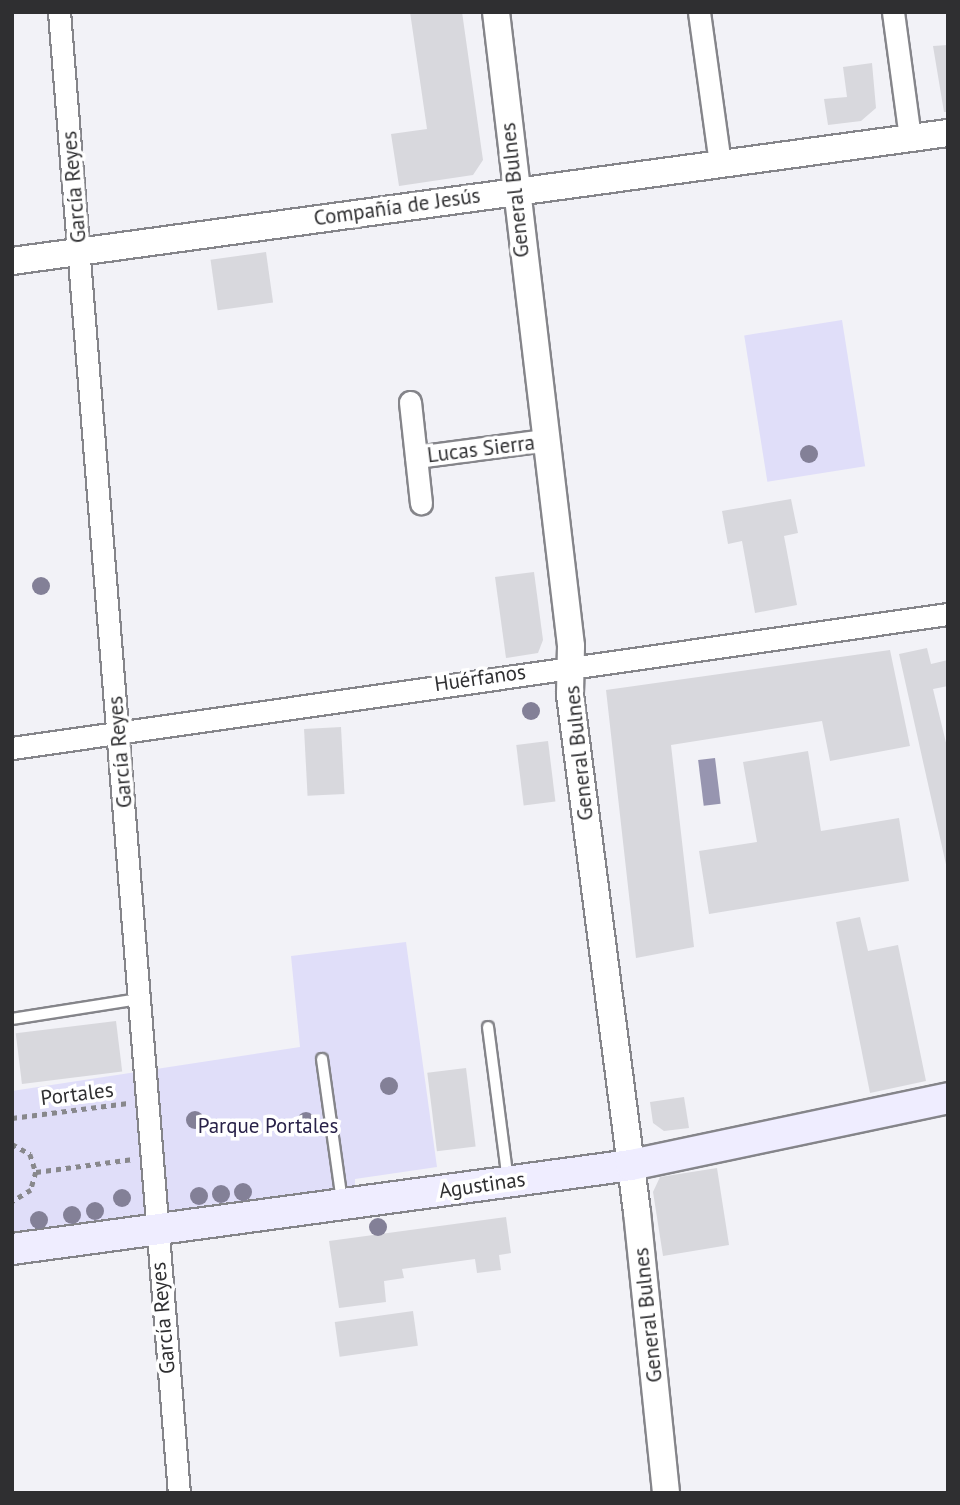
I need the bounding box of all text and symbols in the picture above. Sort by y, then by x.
street label: General Bulnes [495,121,535,259]
street label: García Reyes [57,130,91,244]
street label: Compañía de Jesús [312,183,482,231]
street label: Lucas Sierra [426,430,536,468]
street label: Huérfanos [433,659,527,697]
street label: General Bulnes [559,684,599,822]
street label: García Reyes [103,695,137,809]
street label: Portales [39,1077,115,1111]
park label: Parque Portales [198,1113,338,1139]
street label: Agustinas [437,1166,527,1204]
street label: General Bulnes [628,1246,668,1384]
street label: García Reyes [146,1261,180,1375]

